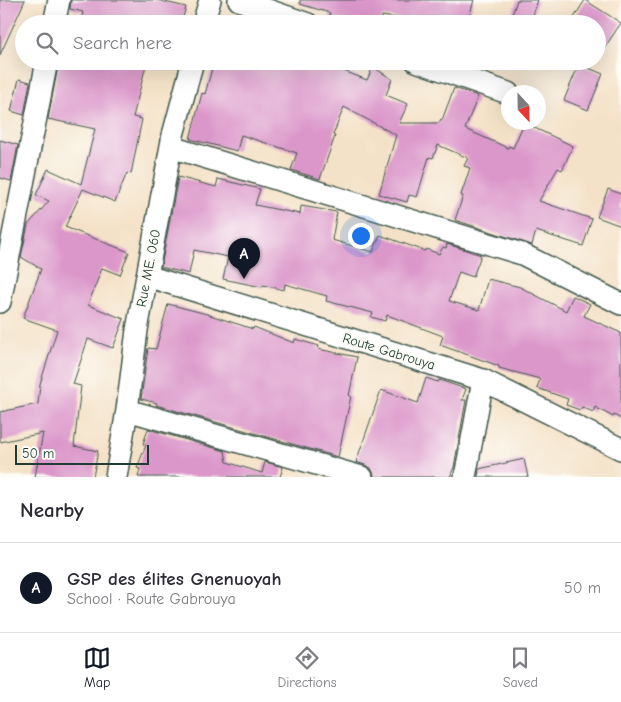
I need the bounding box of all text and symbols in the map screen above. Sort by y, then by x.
search box [15,15,606,70]
icon: search [33,29,61,57]
text: Search here [73,32,172,54]
north arrow [501,85,546,130]
your location [348,223,374,249]
street label: Rue ME. 060 [133,228,164,308]
pin: A [228,238,260,279]
street label: Route Gabrouya [341,329,437,374]
scale bar [15,442,149,465]
text: 50 m [22,445,54,462]
text: Nearby [20,498,84,522]
text: GSP des élites Gnenuoyah [67,568,281,590]
text: A [32,579,40,597]
text: 50 m [564,579,601,597]
text: School · Route Gabrouya [67,590,236,608]
tab: Map [83,644,111,691]
tab: Directions [277,644,337,691]
tab: Saved [503,644,538,691]

